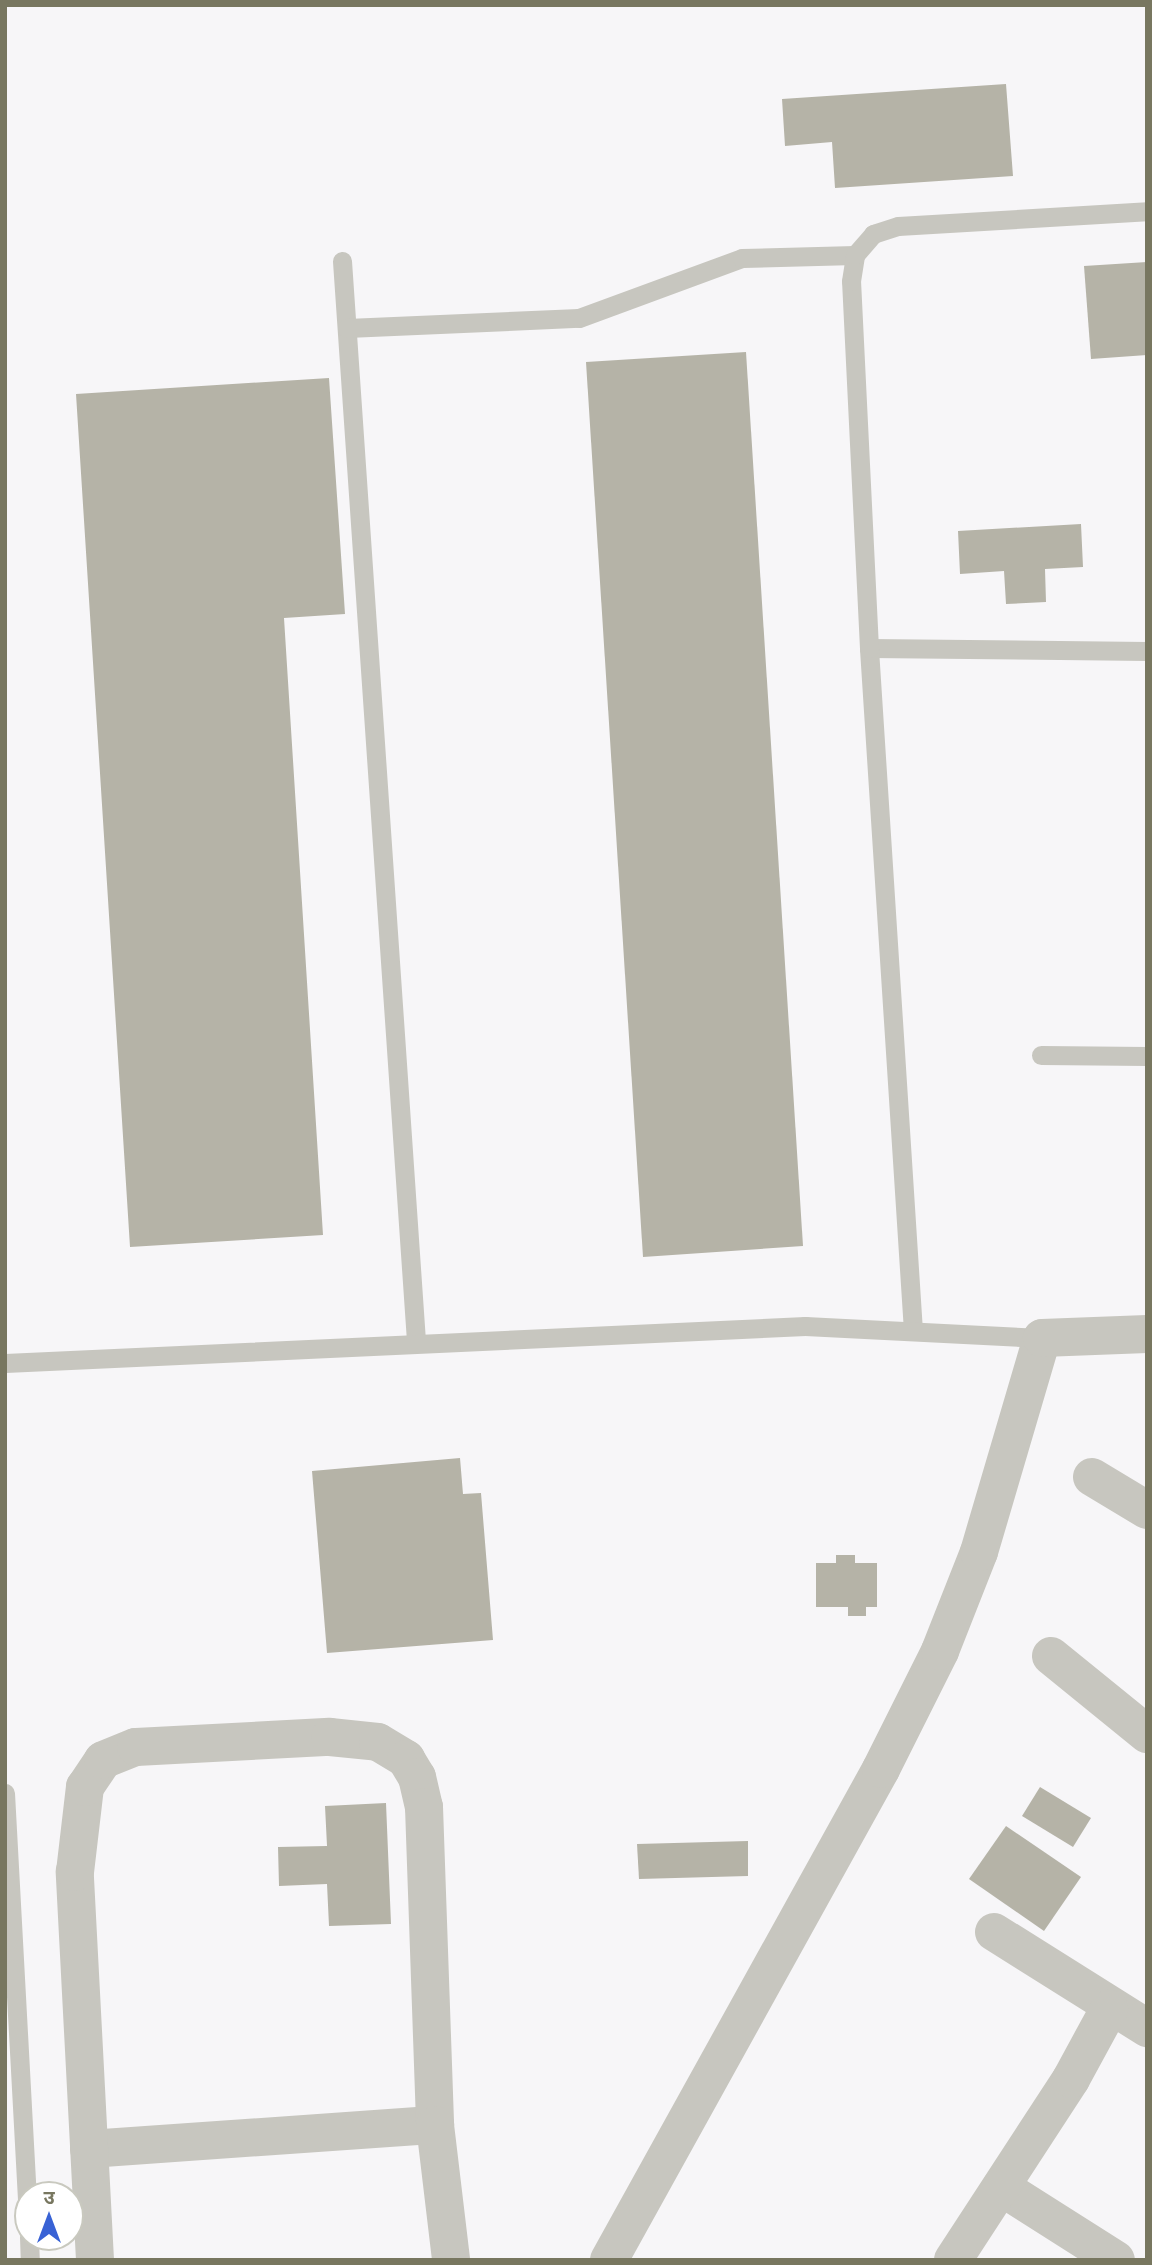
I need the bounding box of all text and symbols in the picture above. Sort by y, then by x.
north arrow [14,2181,84,2251]
text: उ [43,2184,55,2210]

